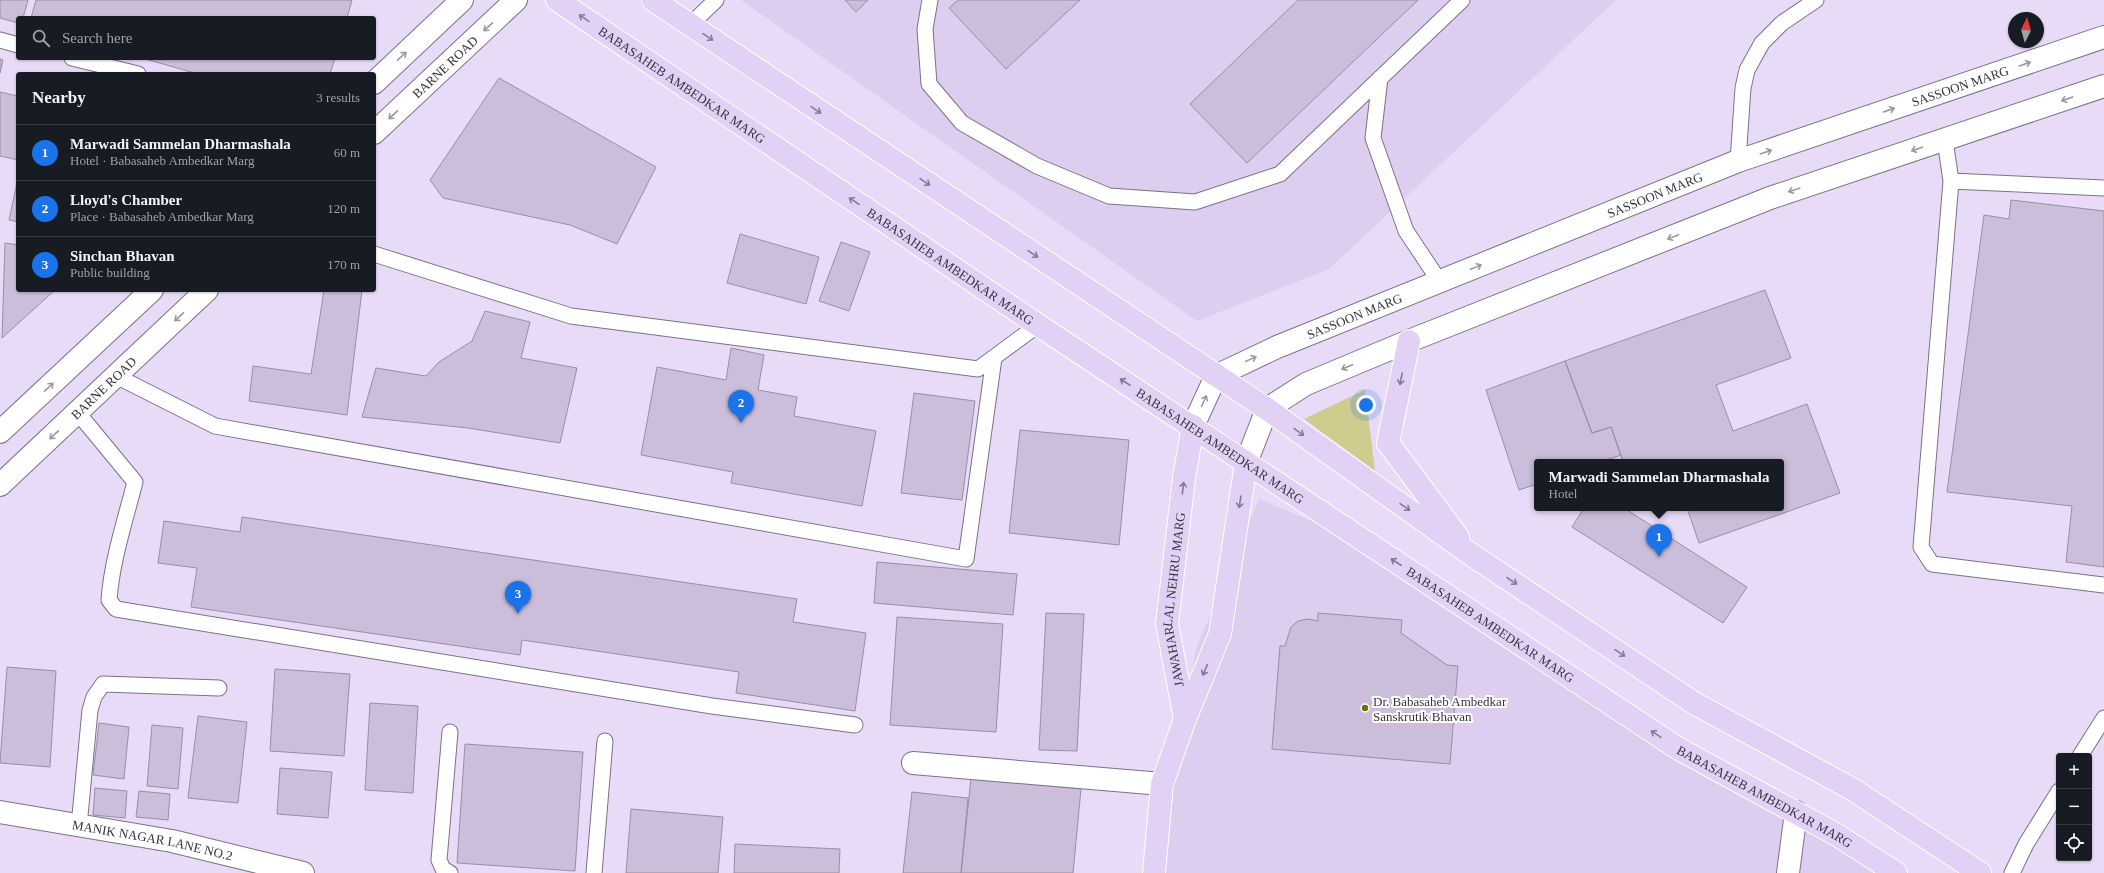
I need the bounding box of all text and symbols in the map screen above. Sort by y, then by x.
north arrow [2008,12,2044,48]
one-way arrow [579,14,590,22]
search box [16,16,376,60]
one-way arrow [483,22,493,31]
street label: BABASAHEB AMBEDKAR MARG [596,23,768,147]
icon: search [30,27,52,49]
text: Search here [62,30,132,46]
street label: BARNE ROAD [409,33,481,101]
one-way arrow [702,34,714,42]
one-way arrow [397,52,407,61]
one-way arrow [2019,60,2032,67]
street label: SASSOON MARG [1910,63,2011,110]
text: Nearby [32,88,86,107]
text: 3 results [316,90,360,105]
one-way arrow [2061,96,2074,103]
one-way arrow [811,105,822,114]
one-way arrow [1882,106,1895,113]
one-way arrow [388,111,398,120]
text: Marwadi Sammelan Dharmashala [70,136,291,152]
text: 1 [42,145,48,160]
text: 60 m [334,145,360,160]
one-way arrow [1911,146,1924,153]
one-way arrow [1759,148,1772,155]
text: Hotel · Babasaheb Ambedkar Marg [70,153,255,168]
street label: SASSOON MARG [1605,169,1705,221]
one-way arrow [919,178,930,186]
one-way arrow [1788,187,1800,195]
text: Lloyd's Chamber [70,192,182,208]
one-way arrow [849,197,860,205]
text: 2 [42,201,48,216]
text: 120 m [327,201,360,216]
street label: BABASAHEB AMBEDKAR MARG [864,205,1037,328]
text: Place · Babasaheb Ambedkar Marg [70,209,254,224]
one-way arrow [1667,233,1679,241]
text: Sinchan Bhavan [70,248,175,264]
one-way arrow [1027,250,1038,258]
text: 3 [42,257,48,272]
text: 170 m [327,257,360,272]
one-way arrow [1469,263,1481,270]
text: Public building [70,265,150,280]
street label: SASSOON MARG [1305,290,1404,342]
one-way arrow [174,312,184,321]
street label: BARNE ROAD [68,354,139,422]
one-way arrow [1245,355,1257,362]
one-way arrow [1341,364,1353,371]
one-way arrow [1397,372,1405,385]
one-way arrow [1120,378,1131,386]
one-way arrow [44,382,54,391]
street label: BABASAHEB AMBEDKAR MARG [1133,385,1307,507]
pin: 2 [728,390,754,423]
one-way arrow [1201,395,1208,407]
your location [1356,395,1376,415]
one-way arrow [1293,428,1304,436]
one-way arrow [49,430,59,440]
popup [1534,459,1784,511]
text: Marwadi Sammelan Dharmashala [1549,469,1769,485]
one-way arrow [1179,482,1186,495]
text: Hotel [1549,486,1577,501]
one-way arrow [1236,495,1244,508]
one-way arrow [1399,503,1410,511]
street label: JAWAHARLAL NEHRU MARG [1160,512,1188,688]
pin: 1 [1646,524,1672,557]
one-way arrow [1391,558,1402,566]
street label: BABASAHEB AMBEDKAR MARG [1403,564,1577,686]
one-way arrow [1506,577,1517,585]
pin: 3 [505,581,531,614]
one-way arrow [1614,650,1626,658]
one-way arrow [1201,663,1208,675]
place label: Dr. Babasaheb Ambedkar Sanskrutik Bhavan [1373,694,1507,724]
marker: Dr. Babasaheb Ambedkar Sanskrutik Bhavan [1360,703,1370,713]
one-way arrow [1651,730,1662,738]
street label: BABASAHEB AMBEDKAR MARG [1674,742,1855,851]
map controls [2056,753,2092,861]
button: + [2056,753,2092,789]
button: − [2056,789,2092,825]
street label: MANIK NAGAR LANE NO.2 [71,817,234,864]
button: locate [2056,825,2092,861]

